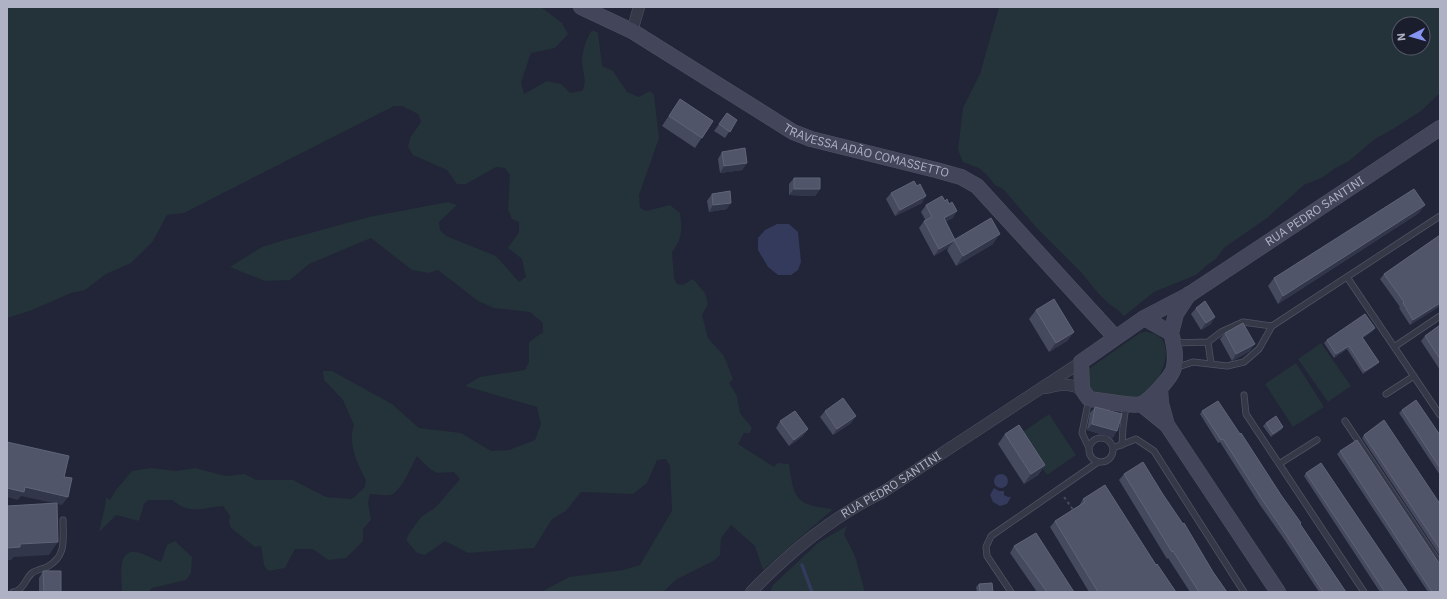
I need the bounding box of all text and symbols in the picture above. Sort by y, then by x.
north arrow [1391,16,1431,56]
text: N [1394,32,1408,42]
street label: TRAVESSA ADÃO COMASSETTO [781,120,951,180]
street label: RUA PEDRO SANTINI [1262,173,1367,249]
street label: RUA PEDRO SANTINI [838,448,944,521]

